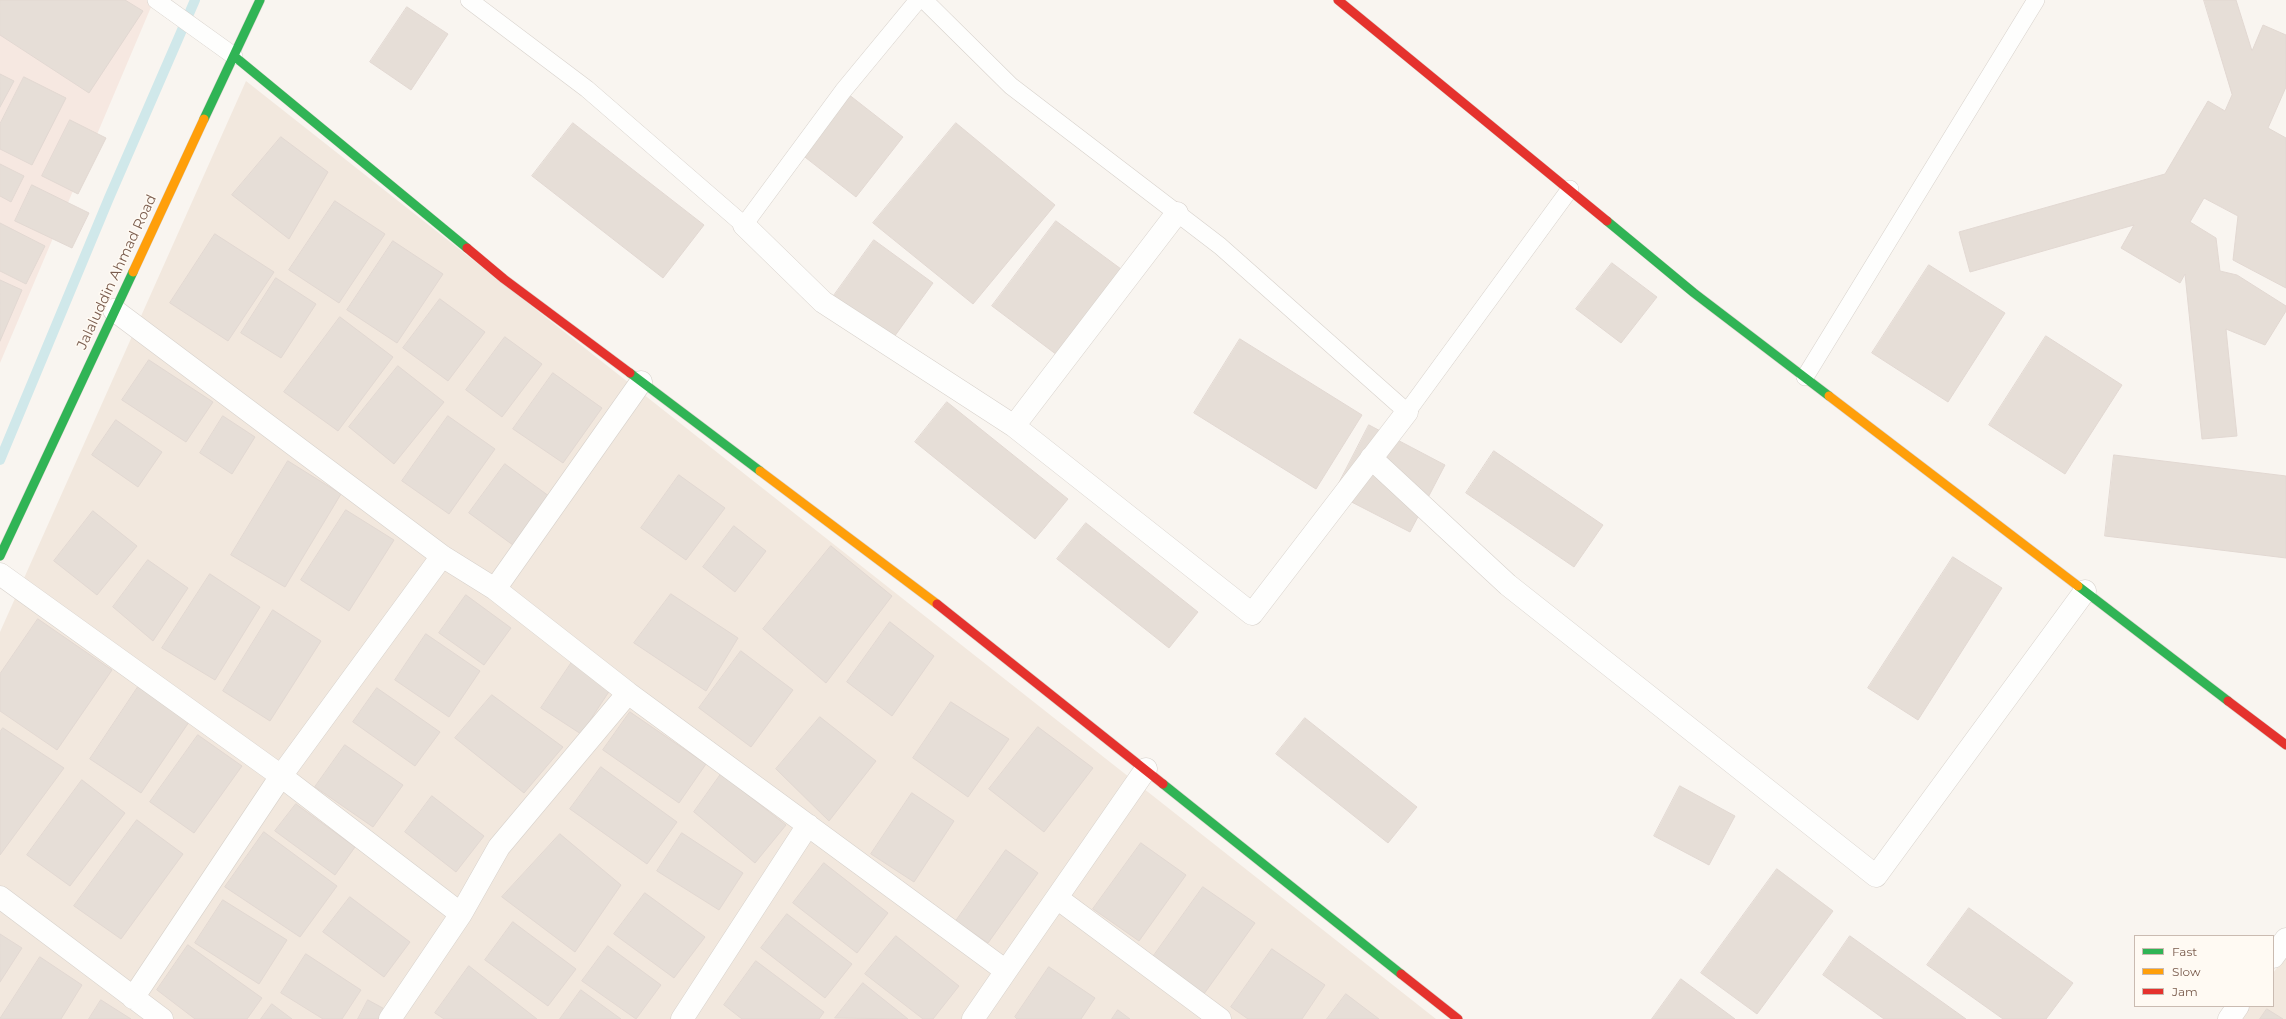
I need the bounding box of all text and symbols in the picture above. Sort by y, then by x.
street label: Jalaluddin Ahmad Road [74,192,160,352]
legend [2134,935,2274,1007]
text: Fast [2172,944,2197,959]
text: Slow [2172,964,2201,979]
text: Jam [2172,984,2198,999]

